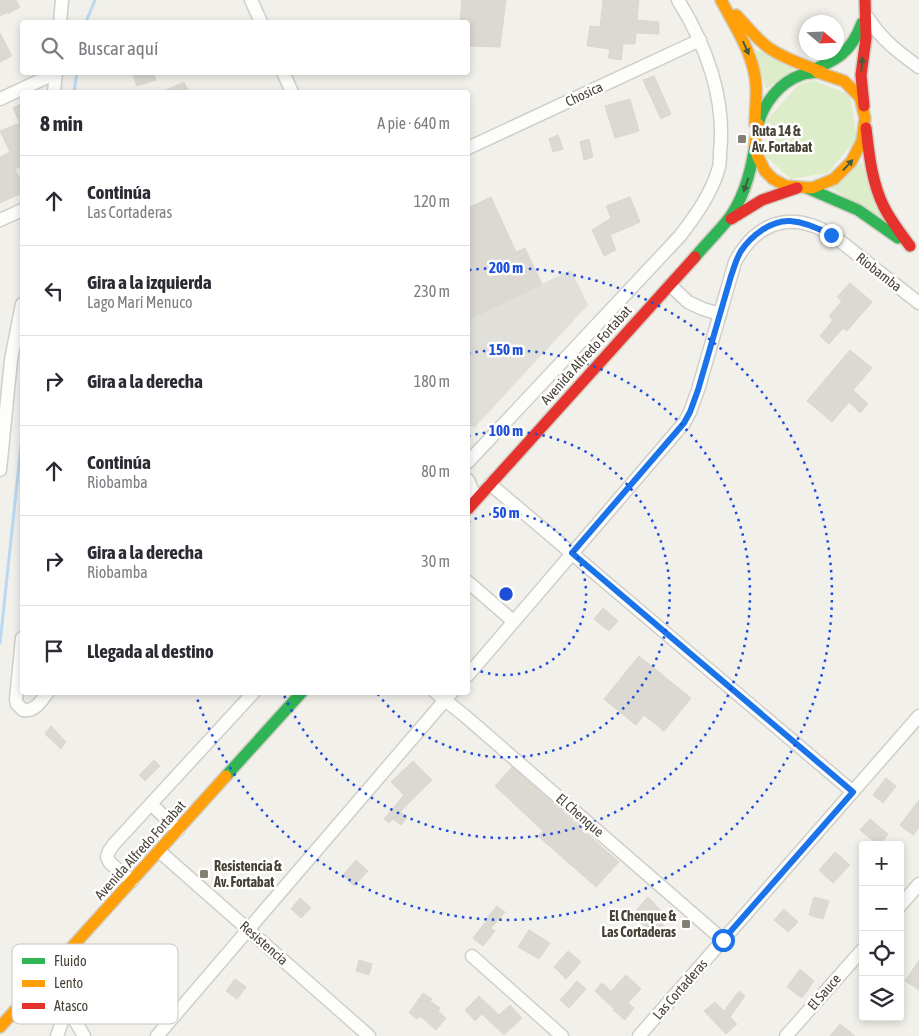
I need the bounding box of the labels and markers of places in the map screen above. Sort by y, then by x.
place label: Ruta 14 & Av. Fortabat [751,123,812,155]
marker: Ruta 14 & Av. Fortabat [736,133,748,145]
centre of rings [497,585,515,603]
place label: Resistencia & Av. Fortabat [213,858,282,890]
marker: Resistencia & Av. Fortabat [198,868,210,880]
place label: El Chenque & Las Cortaderas [602,908,677,940]
marker: El Chenque & Las Cortaderas [680,918,692,930]

